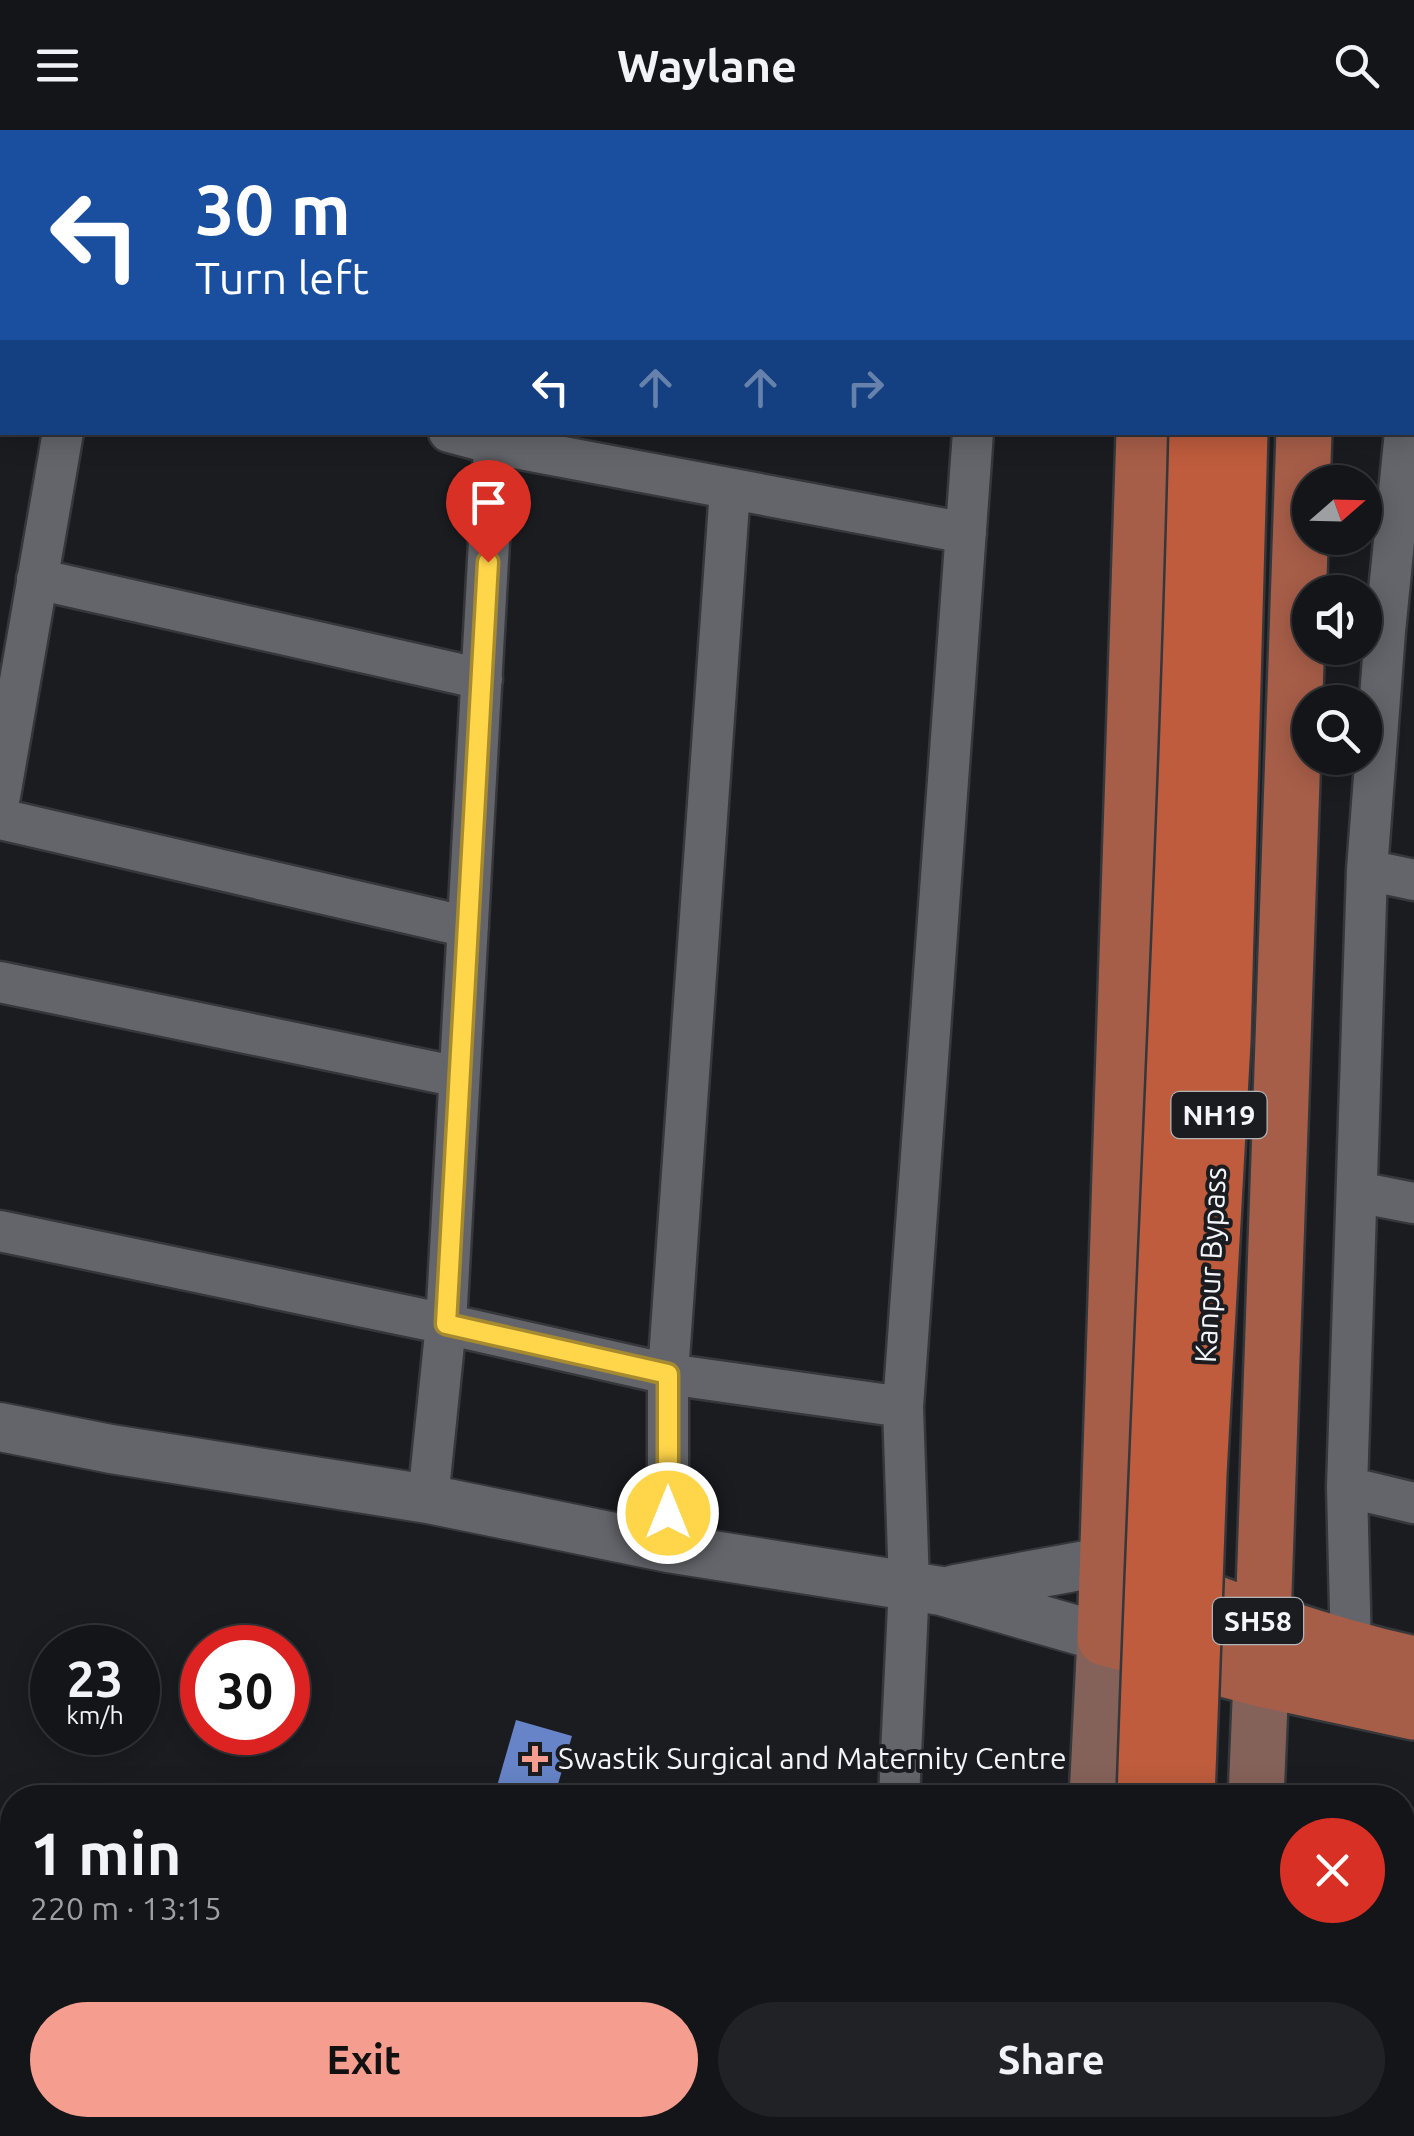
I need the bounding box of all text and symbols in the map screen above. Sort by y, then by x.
icon: menu [30,38,85,93]
icon: search [1329,38,1384,93]
text: Waylane [617,40,797,91]
icon: left [30,170,160,300]
text: 30 m [195,170,351,248]
text: Turn left [195,252,369,303]
icon: left [523,360,578,415]
icon: ahead [628,360,683,415]
icon: ahead [733,360,788,415]
icon: right [838,360,893,415]
pin [446,460,531,563]
north arrow [1292,465,1382,555]
map controls [1292,465,1382,775]
icon: arrive [461,475,516,530]
button: sound [1292,575,1382,665]
button: search [1292,685,1382,775]
road number: NH19 [1172,1092,1266,1138]
street label: Kanpur Bypass [1188,1166,1232,1364]
position arrow [616,1461,720,1565]
road number: SH58 [1213,1598,1303,1644]
speed limit sign: 30 [180,1625,310,1755]
text: 23 [67,1650,123,1706]
text: km/h [66,1701,124,1729]
place label: Swastik Surgical and Maternity Centre [558,1741,1067,1775]
marker: Swastik Surgical and Maternity Centre [522,1746,548,1772]
button: close [1280,1818,1385,1923]
text: 1 min [30,1819,182,1886]
text: 220 m · 13:15 [30,1890,222,1926]
button: Exit [30,2002,698,2117]
button: Share [718,2002,1385,2117]

